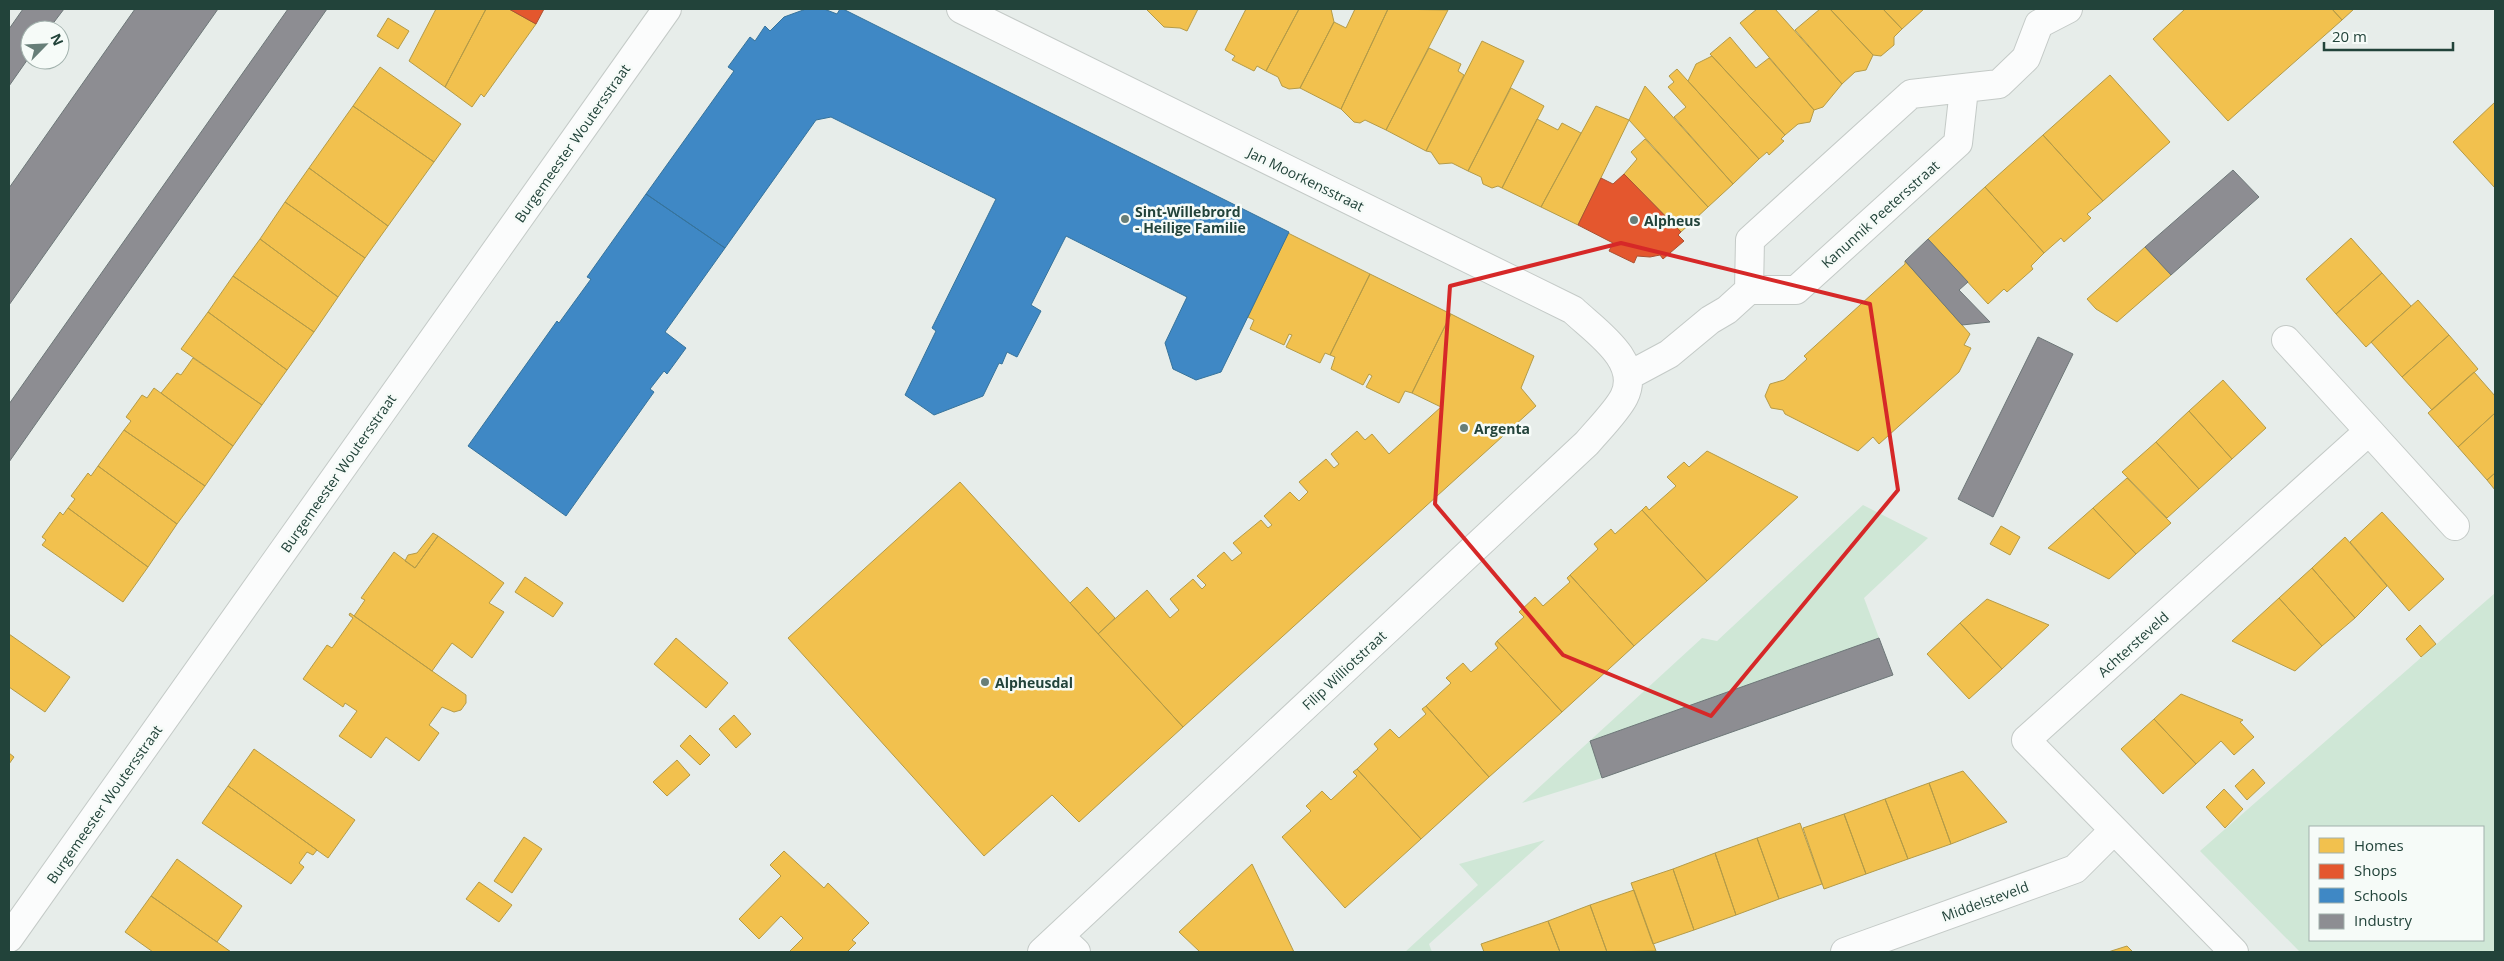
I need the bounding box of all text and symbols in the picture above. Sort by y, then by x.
north arrow [20,20,70,70]
scale bar [2324,20,2453,52]
text: 20 m [2332,26,2367,46]
text: N [46,30,68,49]
street label: Burgemeester Woutersstraat [510,60,634,226]
street label: Jan Moorkensstraat [1243,142,1367,215]
street label: Kanunnik Peetersstraat [1817,156,1943,272]
place label: Sint-Willebrord - Heilige Familie [1135,202,1246,237]
place label: Alpheus [1644,211,1700,230]
marker: Sint-Willebrord - Heilige Familie [1119,213,1131,225]
marker: Alpheus [1628,214,1640,226]
street label: Burgemeester Woutersstraat [276,390,400,556]
place label: Argenta [1474,419,1530,438]
marker: Argenta [1458,422,1470,434]
street label: Achtersteveld [2093,607,2173,681]
street label: Filip Williotstraat [1298,626,1390,714]
place label: Alpheusdal [995,673,1073,692]
marker: Alpheusdal [979,676,991,688]
street label: Burgemeester Woutersstraat [42,721,166,887]
legend [2309,826,2484,941]
text: Homes [2354,835,2404,855]
text: Shops [2354,860,2397,880]
street label: Middelsteveld [1939,876,2031,926]
text: Schools [2354,885,2408,905]
text: Industry [2354,910,2412,930]

